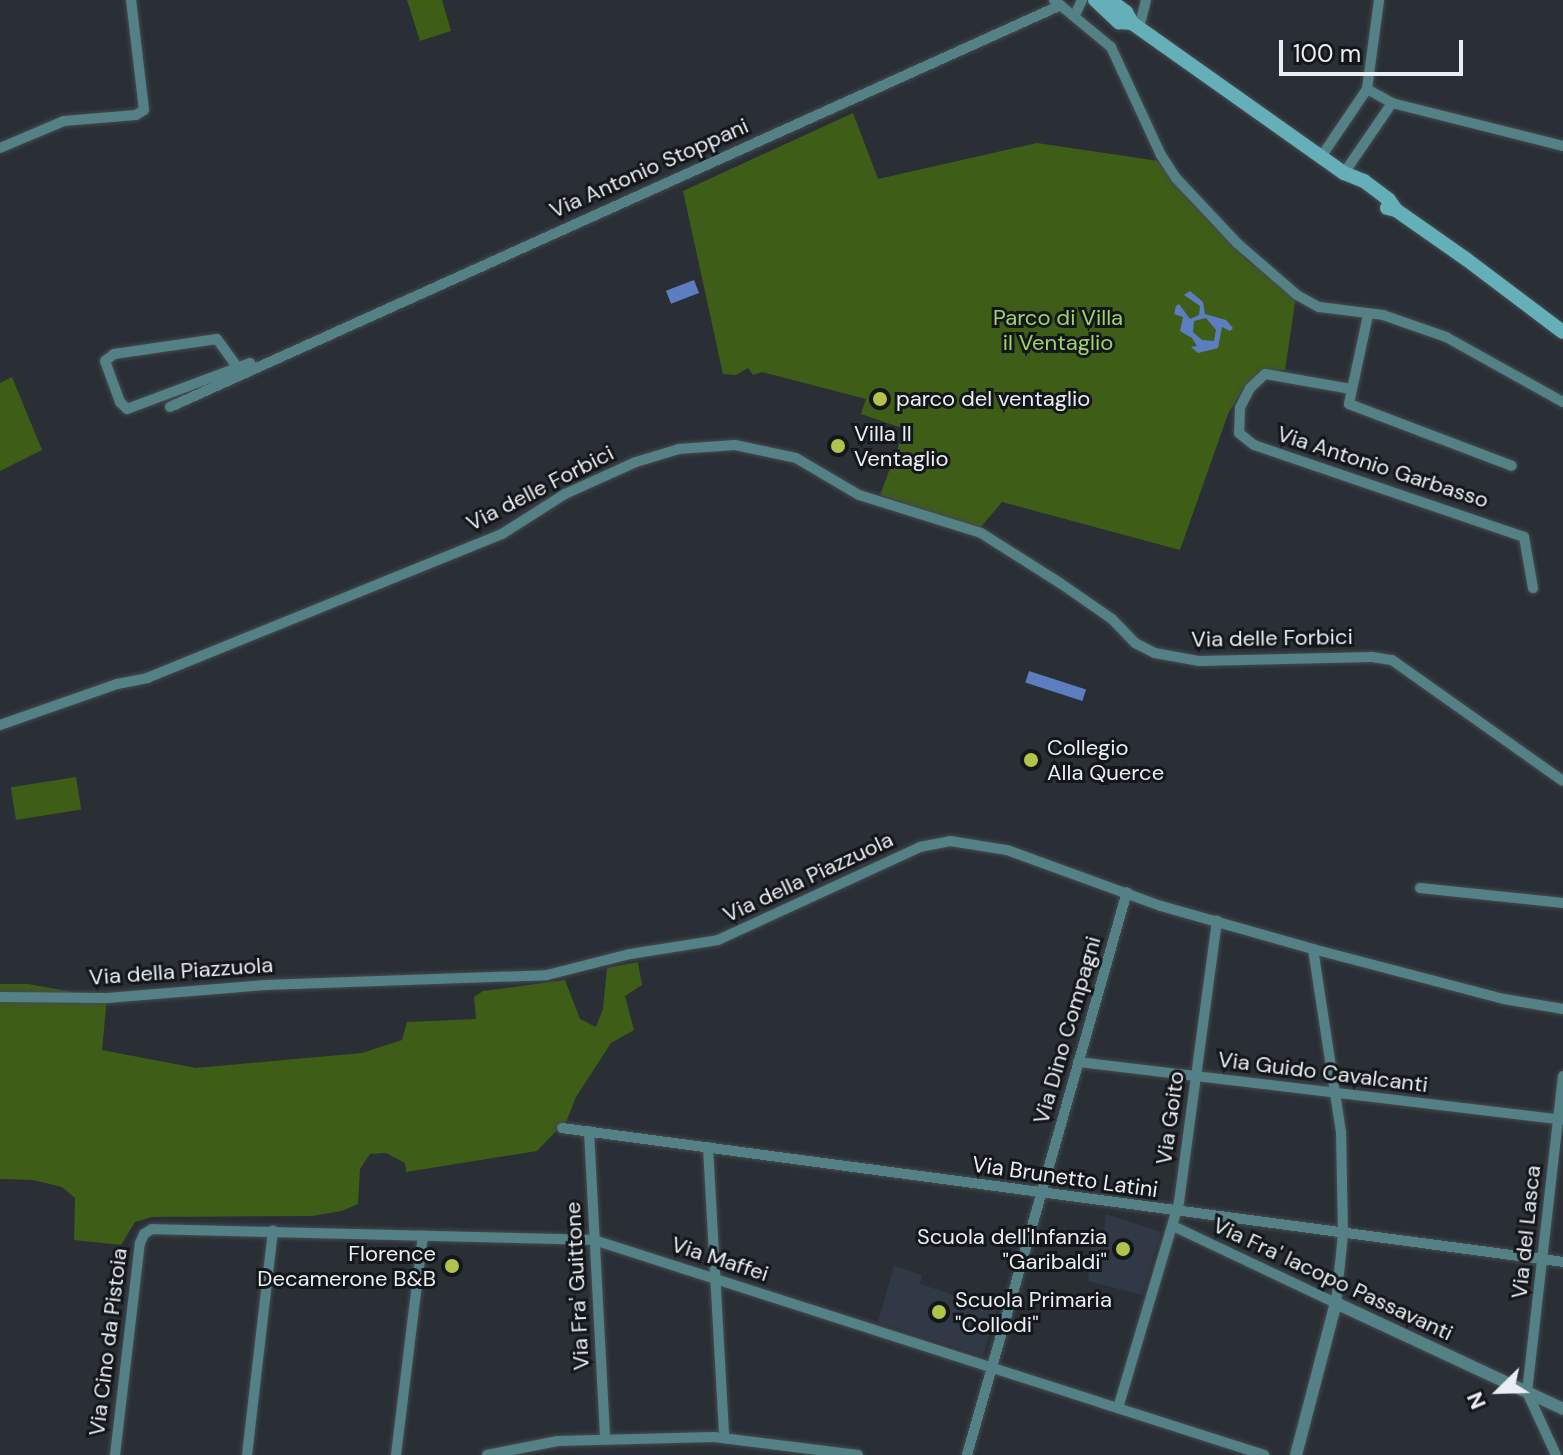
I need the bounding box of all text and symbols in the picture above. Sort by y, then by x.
scale bar [1283,24,1467,74]
text: 100 m [1293,38,1361,69]
street label: Via Antonio Stoppani [546,112,752,224]
park label: Parco di Villa il Ventaglio [993,304,1123,356]
place label: parco del ventaglio [896,386,1090,412]
marker: parco del ventaglio [871,390,889,408]
place label: Villa Il Ventaglio [854,420,949,472]
street label: Via Antonio Garbasso [1274,420,1492,514]
marker: Villa Il Ventaglio [829,437,847,455]
street label: Via delle Forbici [462,440,618,536]
street label: Via delle Forbici [1191,623,1353,653]
place label: Collegio Alla Querce [1047,734,1164,786]
marker: Collegio Alla Querce [1022,751,1040,769]
street label: Via della Piazzuola [719,826,897,928]
street label: Via Dino Compagni [1028,933,1106,1127]
street label: Via della Piazzuola [88,951,274,991]
street label: Via Guido Cavalcanti [1216,1046,1430,1098]
street label: Via Goito [1150,1070,1190,1166]
street label: Via Brunetto Latini [970,1151,1160,1203]
street label: Via del Lasca [1506,1164,1546,1300]
street label: Via Fra' Guittone [559,1201,595,1371]
street label: Via Fra' Iacopo Passavanti [1209,1212,1457,1346]
place label: Scuola dell'Infanzia "Garibaldi" [917,1223,1107,1274]
street label: Via Maffei [668,1231,772,1287]
place label: Florence Decamerone B&B [257,1240,436,1292]
marker: Scuola dell'Infanzia "Garibaldi" [1114,1240,1132,1258]
street label: Via Cino da Pistoia [83,1246,133,1438]
marker: Florence Decamerone B&B [443,1257,461,1275]
place label: Scuola Primaria "Collodi" [955,1286,1112,1338]
marker: Scuola Primaria "Collodi" [930,1303,948,1321]
north arrow [1459,1351,1539,1431]
text: N [1460,1388,1493,1414]

